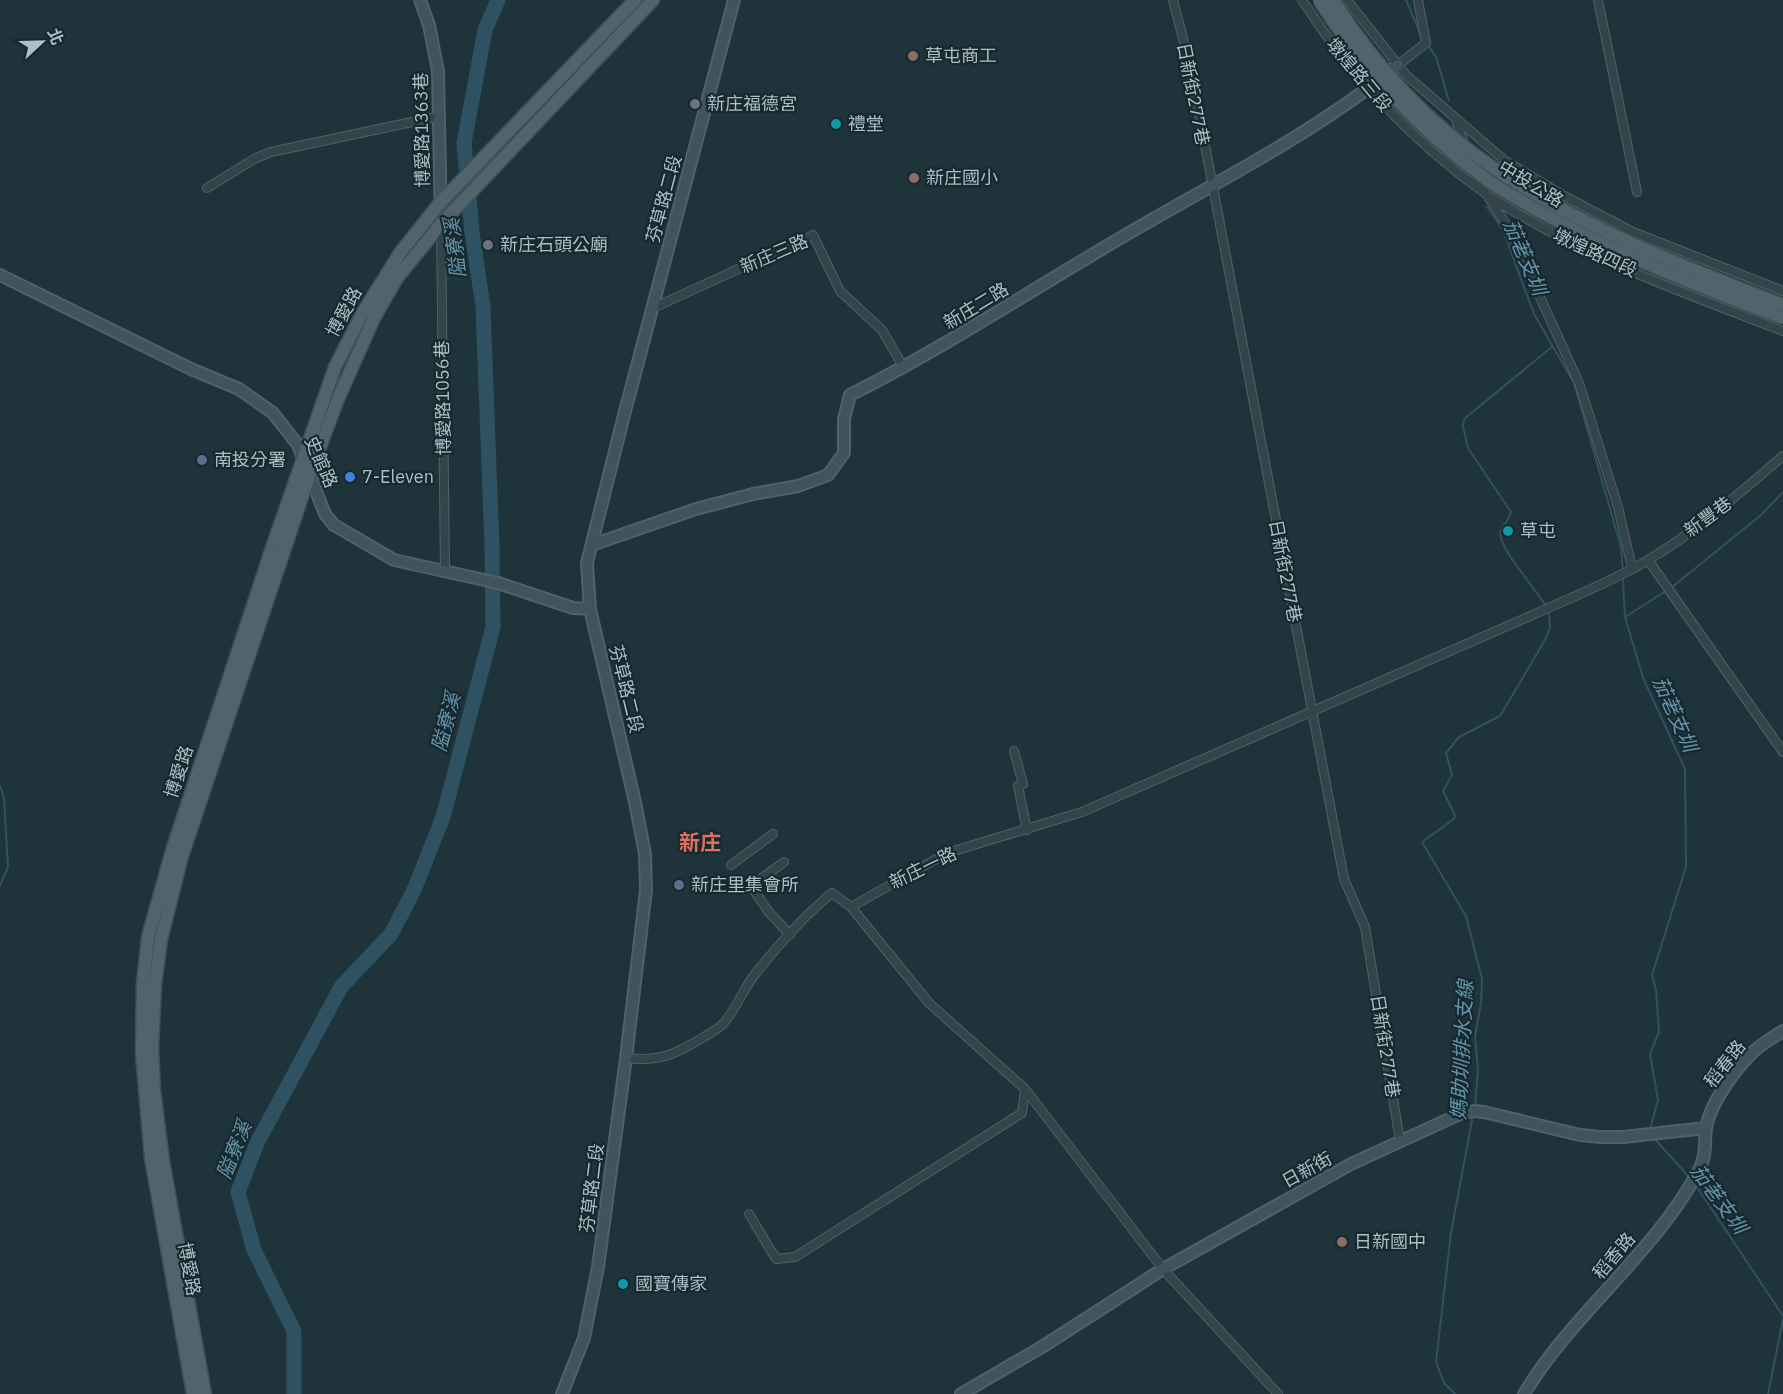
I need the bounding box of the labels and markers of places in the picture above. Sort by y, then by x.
place label: 草屯商工 [925,44,997,67]
marker: 草屯商工 [906,49,920,63]
place label: 新庄福德宮 [707,92,797,115]
marker: 新庄福德宮 [688,97,702,111]
place label: 禮堂 [848,112,884,135]
marker: 禮堂 [829,117,843,131]
place label: 新庄國小 [926,166,998,189]
marker: 新庄國小 [907,171,921,185]
place label: 新庄石頭公廟 [500,233,608,256]
marker: 新庄石頭公廟 [481,238,495,252]
place label: 南投分署 [214,448,286,471]
marker: 南投分署 [195,453,209,467]
place label: 7-Eleven [362,465,434,488]
marker: 7-Eleven [343,470,357,484]
place label: 草屯 [1520,519,1556,542]
marker: 草屯 [1501,524,1515,538]
place label: 新庄里集會所 [691,873,799,896]
marker: 新庄里集會所 [672,878,686,892]
place label: 日新國中 [1354,1230,1426,1253]
marker: 日新國中 [1335,1235,1349,1249]
place label: 國寶傳家 [635,1272,707,1295]
marker: 國寶傳家 [616,1277,630,1291]

